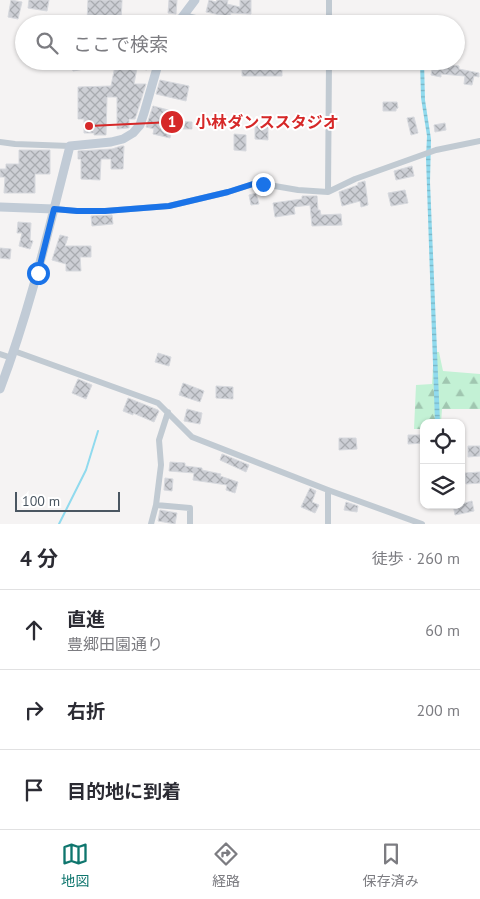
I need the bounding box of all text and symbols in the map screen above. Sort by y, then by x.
search box [15,15,465,70]
icon: search [33,29,61,57]
text: ここで検索 [73,32,168,56]
callout: 小林ダンススタジオ [160,107,349,138]
text: 1 [168,112,176,131]
text: 小林ダンススタジオ [195,112,339,132]
route end [252,173,275,196]
route start [27,262,50,285]
map controls [420,419,465,509]
button: locate [420,419,465,464]
button: layers [420,464,465,509]
scale bar [15,489,120,512]
text: 100 m [22,492,60,510]
text: 4 分 [20,545,58,572]
text: 徒歩 · 260 m [372,548,460,568]
text: 直進 [67,607,105,631]
icon: ahead [20,616,48,644]
text: 60 m [425,620,460,640]
text: 豊郷田園通り [67,634,163,654]
icon: right [20,696,48,724]
text: 右折 [67,699,105,723]
text: 200 m [417,700,460,720]
icon: arrive [20,776,48,804]
text: 目的地に到着 [67,779,181,803]
tab: 地図 [61,840,89,890]
tab: 経路 [212,840,240,890]
tab: 保存済み [363,840,419,890]

